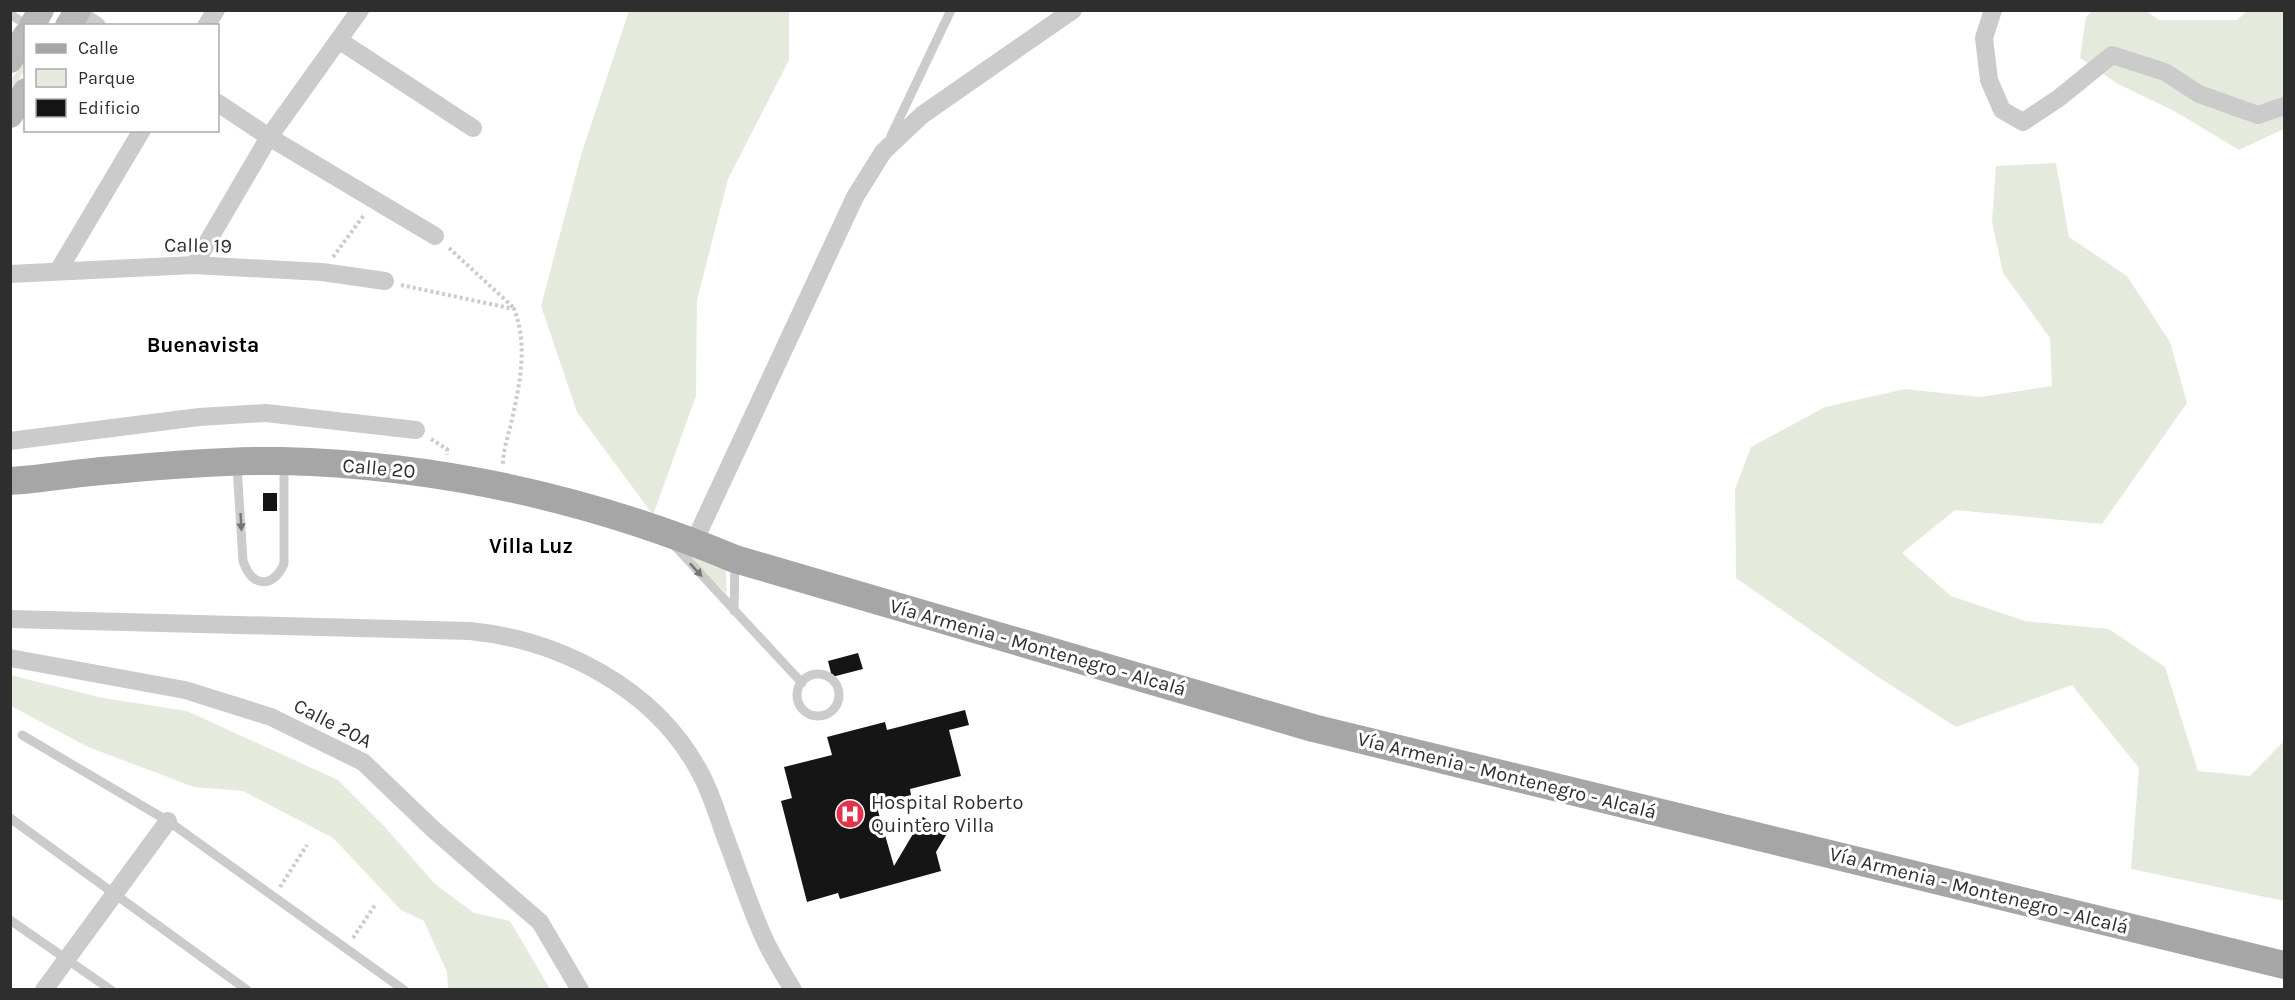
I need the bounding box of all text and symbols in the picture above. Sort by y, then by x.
legend [24,24,219,132]
text: Calle [78,37,118,59]
text: Parque [78,67,135,89]
text: Edificio [78,97,140,119]
street label: Calle 19 [164,233,232,258]
district label: Buenavista [147,333,259,357]
street label: Calle 20 [342,454,416,483]
one-way arrow [236,512,245,531]
district label: Villa Luz [489,534,573,558]
one-way arrow [689,562,703,577]
street label: Vía Armenia - Montenegro - Alcalá [887,594,1189,701]
street label: Calle 20A [290,694,376,753]
street label: Vía Armenia - Montenegro - Alcalá [1355,727,1659,824]
place label: Hospital Roberto Quintero Villa [871,791,1023,837]
hospital icon: Hospital Roberto Quintero Villa [834,798,866,830]
street label: Vía Armenia - Montenegro - Alcalá [1827,842,2131,939]

